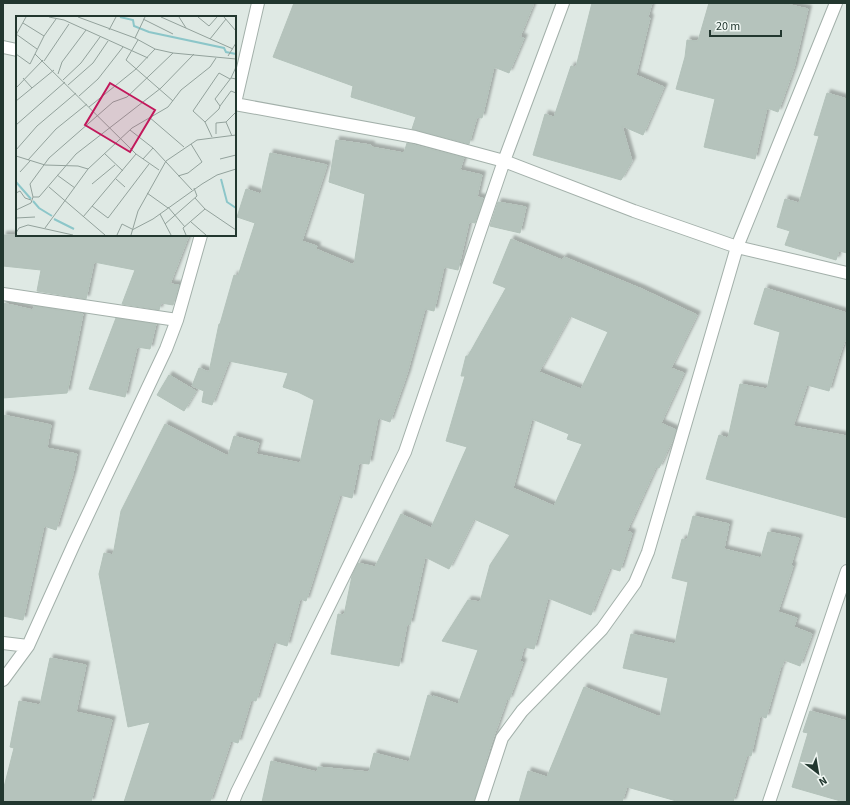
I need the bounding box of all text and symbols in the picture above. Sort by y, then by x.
scale bar [710,12,781,38]
inset map [16,16,236,236]
text: 20 m [716,18,740,35]
north arrow [798,753,838,793]
text: N [816,773,830,789]

